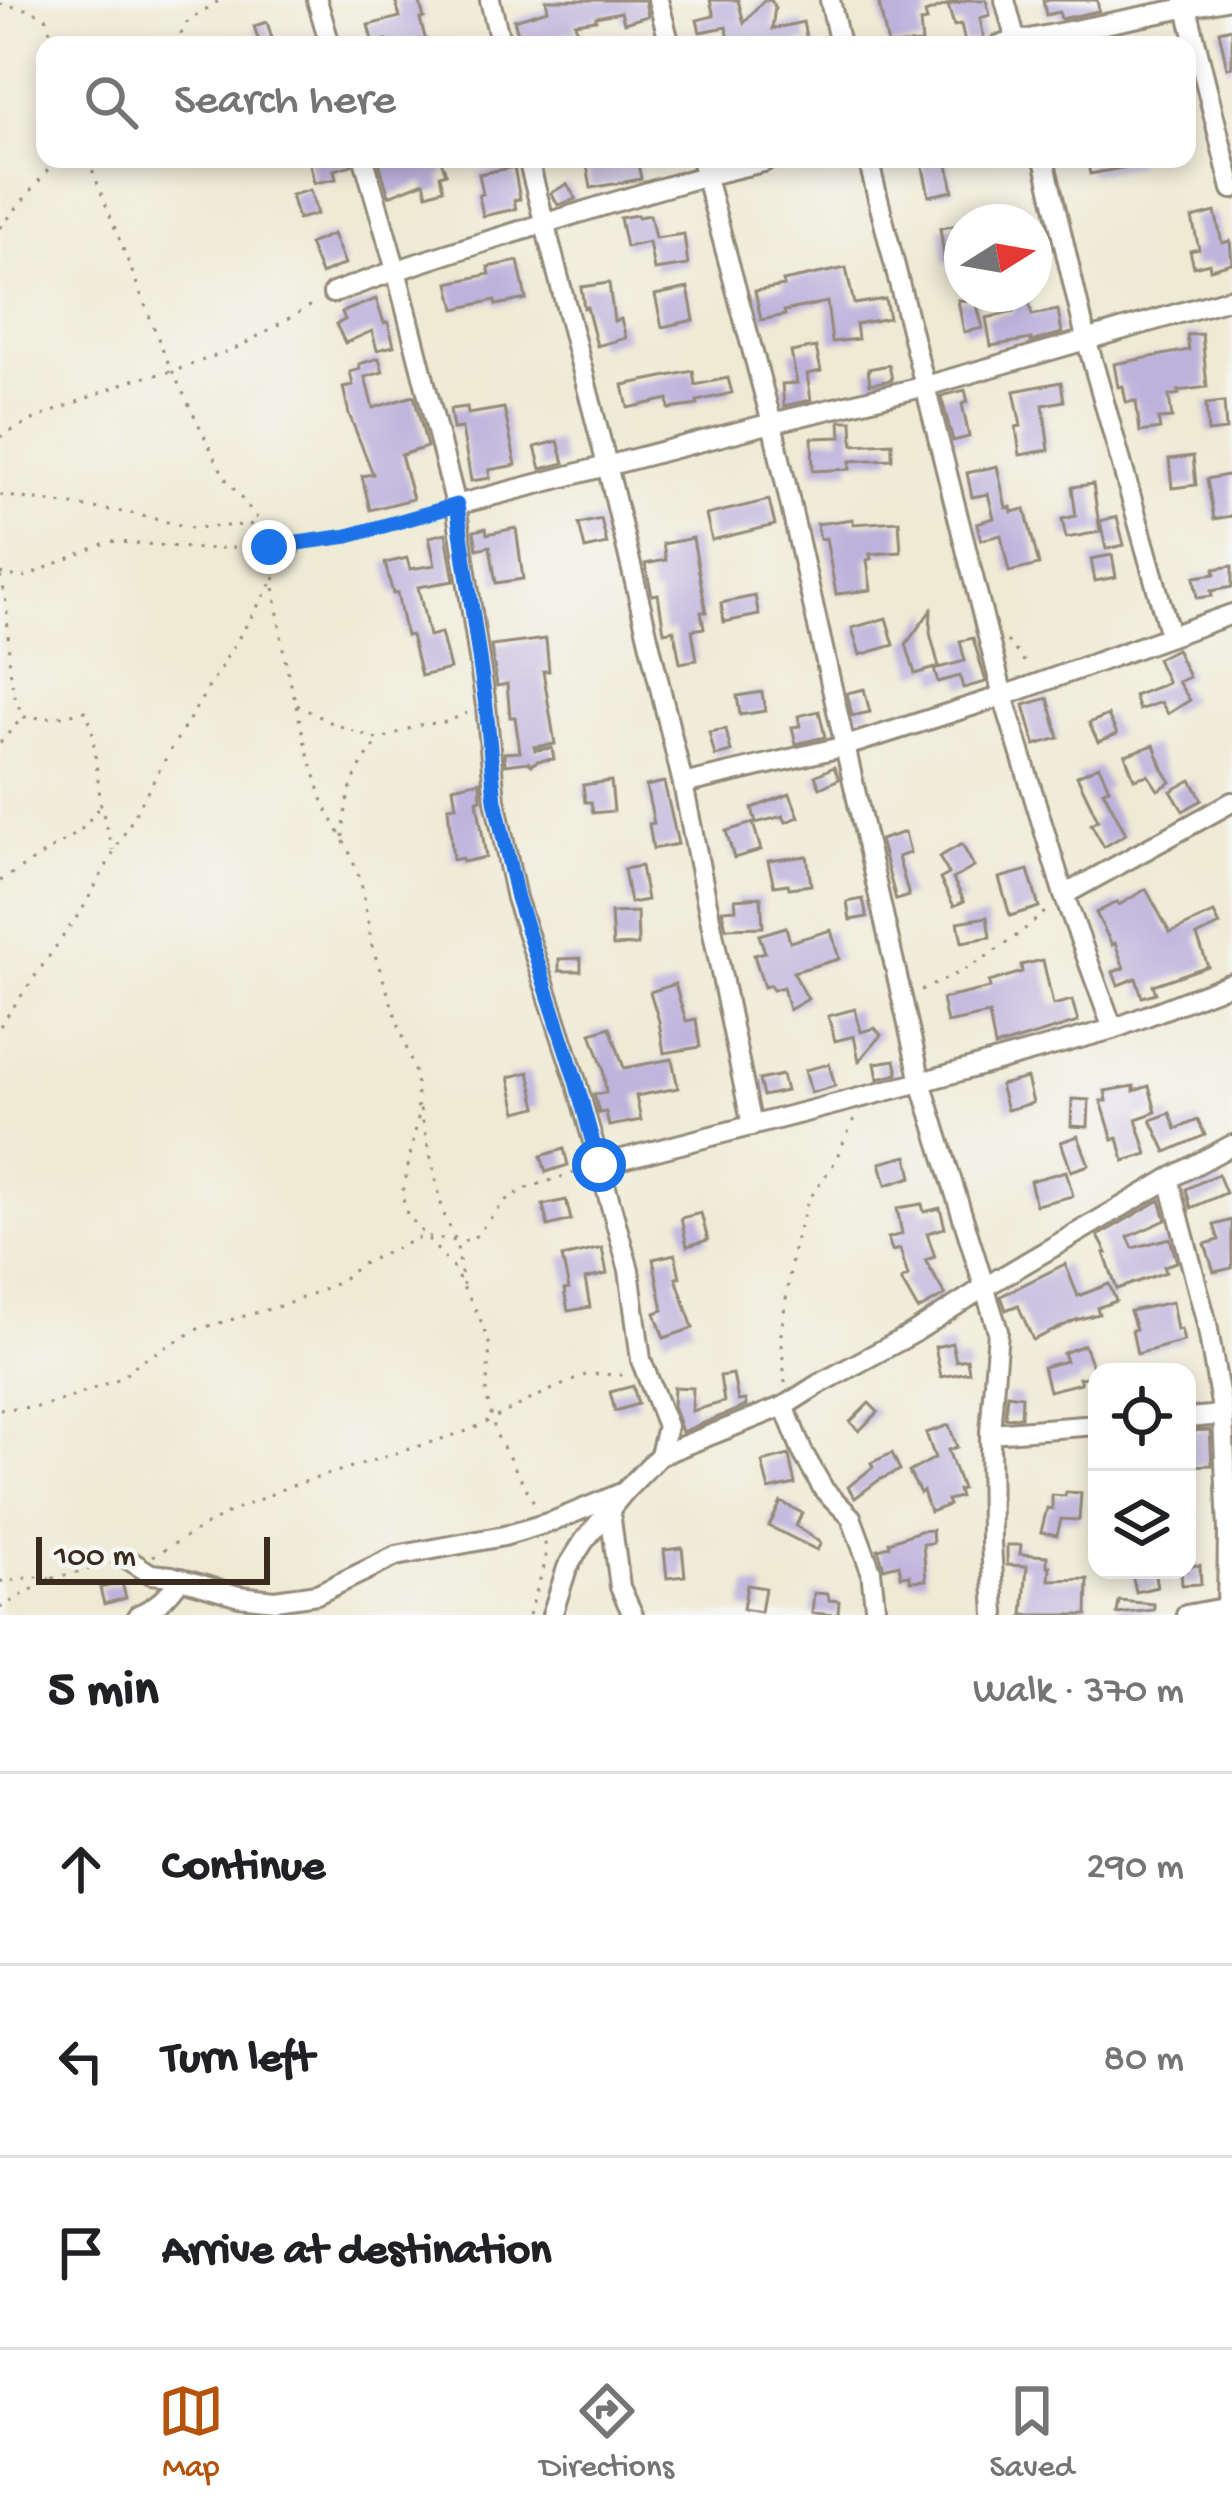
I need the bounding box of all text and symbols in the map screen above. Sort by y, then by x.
search box [36,36,1196,168]
icon: search [78,69,144,135]
text: Search here [174,76,396,129]
north arrow [944,204,1052,312]
route end [242,520,296,574]
route start [572,1138,626,1192]
map controls [1088,1363,1196,1579]
button: locate [1088,1363,1196,1471]
button: layers [1088,1471,1196,1579]
scale bar [36,1531,270,1584]
text: 100 m [54,1539,136,1577]
text: 5 min [48,1663,158,1723]
text: Walk · 370 m [973,1670,1184,1716]
icon: ahead [48,1836,114,1902]
text: Continue [162,1842,325,1895]
text: 290 m [1086,1846,1184,1892]
icon: left [48,2028,114,2094]
text: Turn left [162,2034,314,2087]
text: 80 m [1104,2038,1184,2084]
icon: arrive [48,2220,114,2286]
text: Arrive at destination [162,2226,551,2279]
tab: Map [158,2378,224,2488]
tab: Directions [540,2378,674,2488]
tab: Saved [990,2378,1074,2488]

